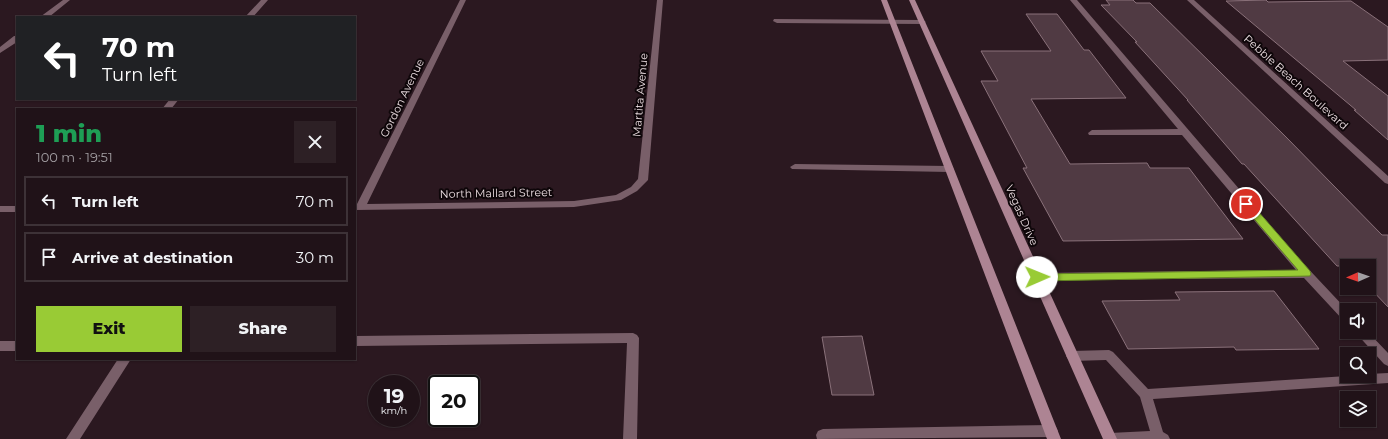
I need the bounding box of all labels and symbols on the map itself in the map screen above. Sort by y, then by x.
street label: Pebble Beach Boulevard [1241,31,1351,133]
street label: Martita Avenue [629,52,651,137]
street label: Gordon Avenue [377,56,427,140]
street label: Vegas Drive [1002,183,1042,248]
street label: North Mallard Street [440,185,553,201]
pin [1229,187,1263,221]
position arrow [1016,256,1058,298]
north arrow [1340,259,1376,295]
speed limit sign: 20 [428,375,480,427]

